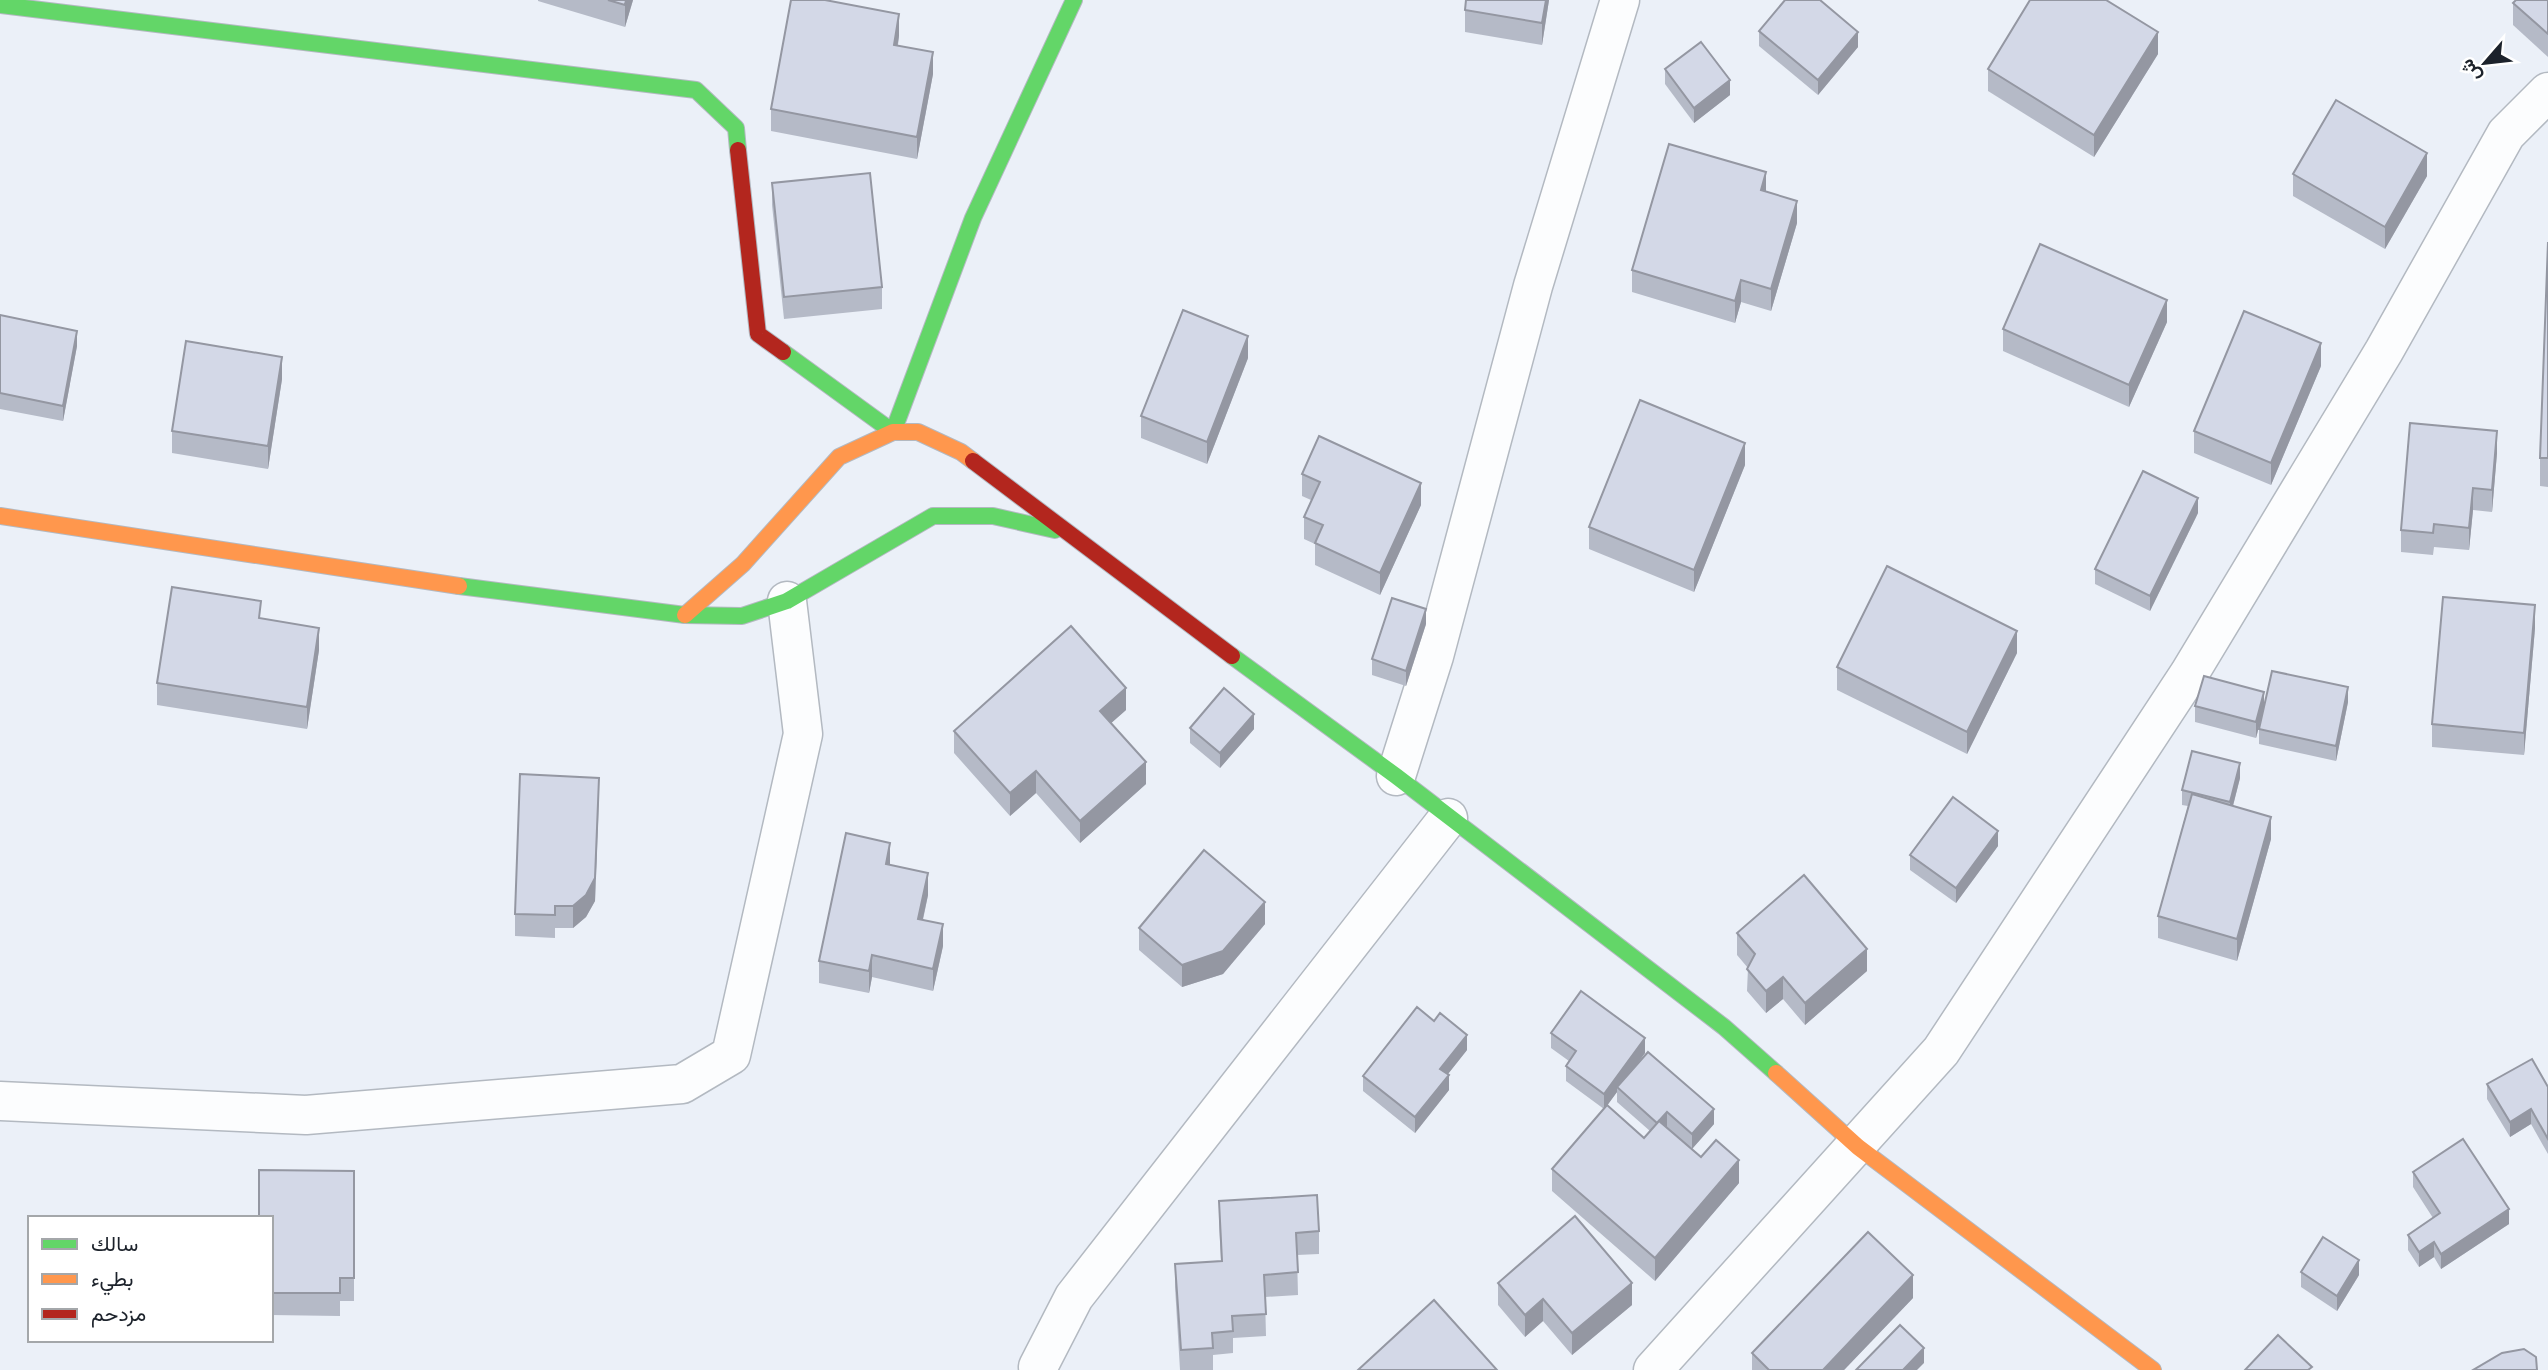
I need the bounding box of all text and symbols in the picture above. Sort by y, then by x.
north arrow [2450,28,2520,98]
text: ش [2455,55,2486,86]
legend [28,1216,273,1342]
text: سالك [91,1231,138,1255]
text: بطيء [91,1266,134,1296]
text: مزدحم [91,1301,146,1328]

